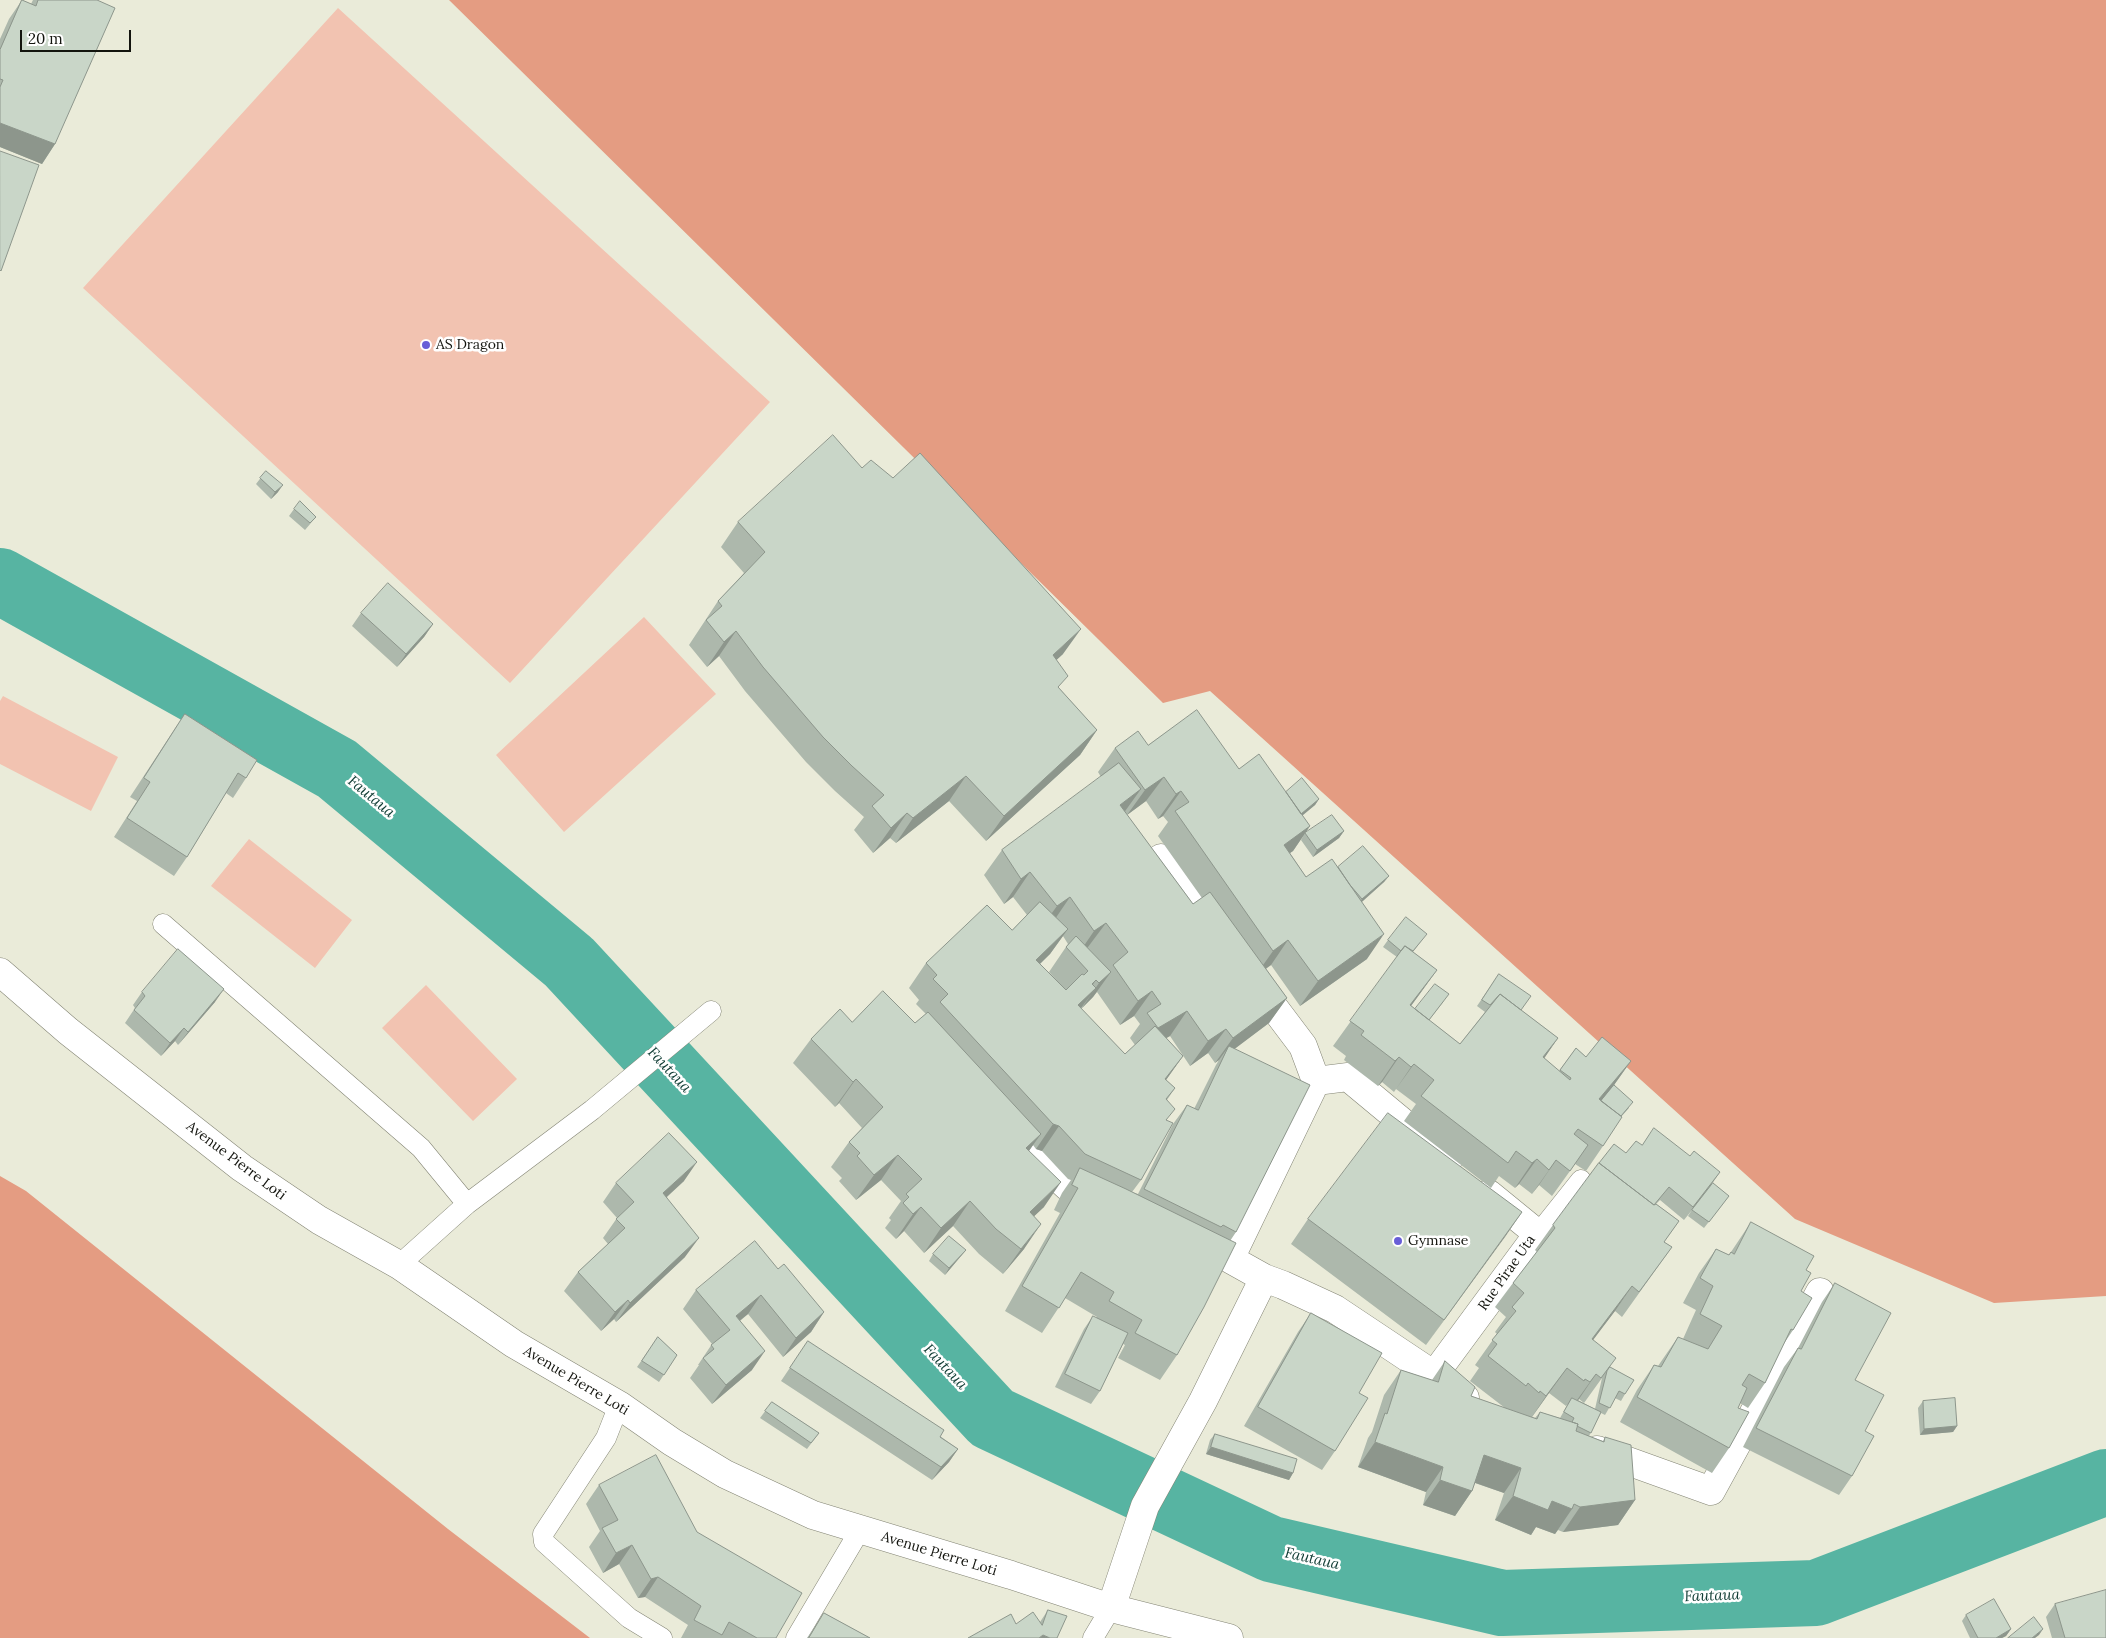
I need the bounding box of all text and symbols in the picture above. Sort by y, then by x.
scale bar [22,20,134,52]
text: 20 m [28,29,63,48]
place label: AS Dragon [436,337,504,353]
marker: AS Dragon [420,339,432,351]
water label: Fautaua [344,772,398,822]
water label: Fautaua [644,1044,694,1096]
street label: Avenue Pierre Loti [183,1118,289,1204]
street label: Rue Pirae Uta [1475,1232,1539,1314]
place label: Gymnase [1408,1233,1468,1249]
marker: Gymnase [1392,1235,1404,1247]
water label: Fautaua [920,1341,970,1393]
street label: Avenue Pierre Loti [520,1343,632,1419]
street label: Avenue Pierre Loti [879,1528,999,1580]
water label: Fautaua [1283,1544,1341,1574]
water label: Fautaua [1684,1586,1740,1606]

